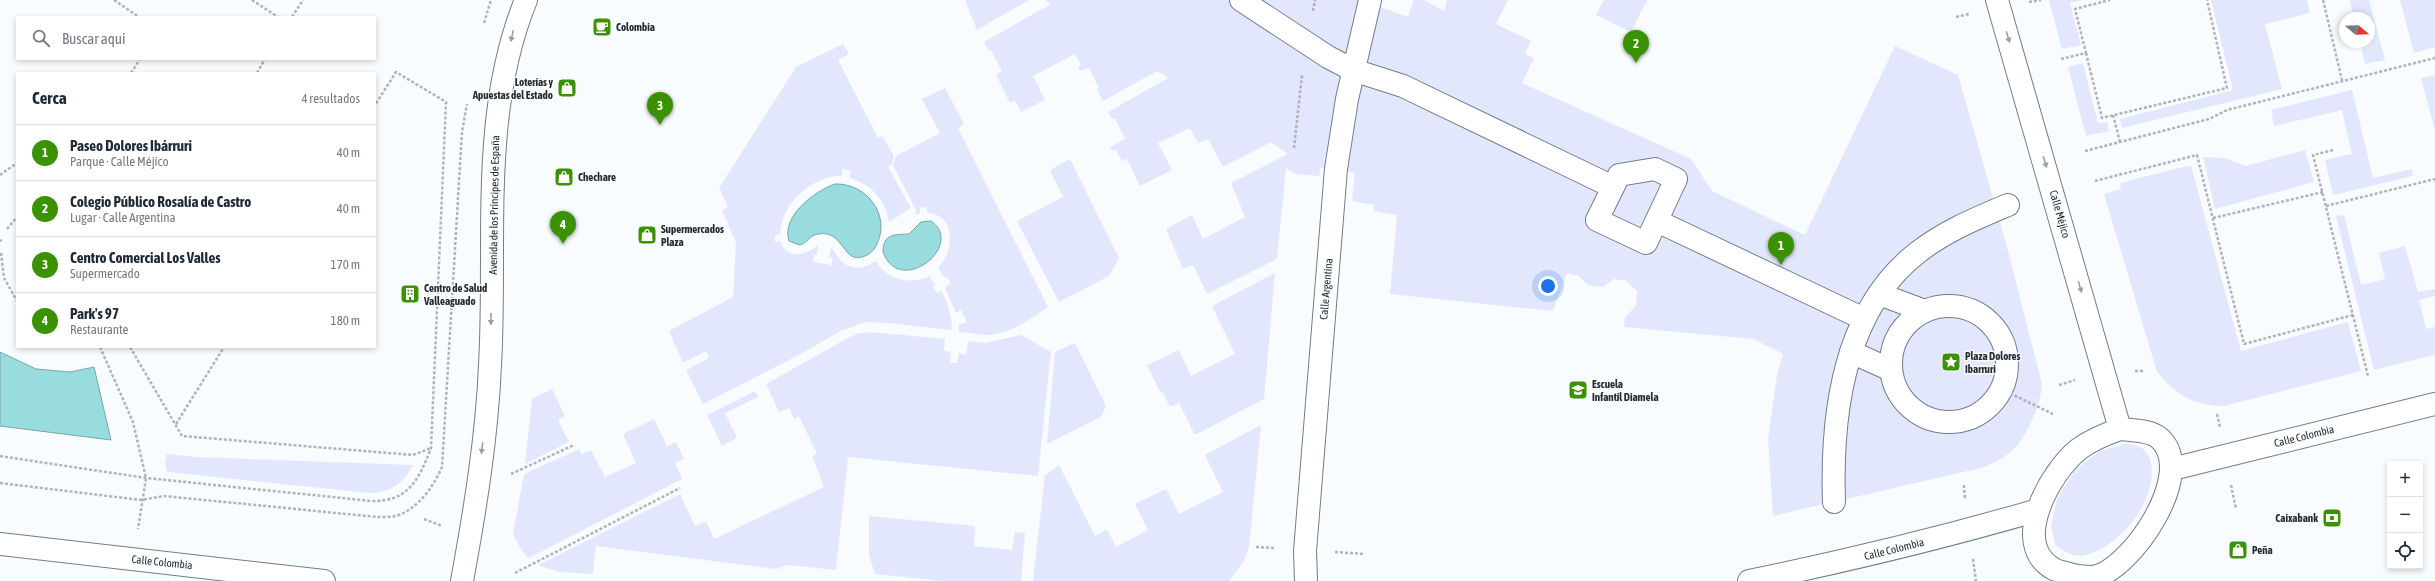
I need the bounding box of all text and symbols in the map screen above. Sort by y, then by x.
north arrow [2339,12,2375,48]
search box [16,16,376,60]
cafe icon: Colombia [591,16,613,38]
place label: Colombia [616,21,655,33]
icon: search [30,27,52,49]
text: Buscar aquí [62,30,125,47]
one-way arrow [509,30,515,43]
pin: 2 [1623,30,1649,63]
one-way arrow [2005,32,2011,44]
place label: Loterías y Apuestas del Estado [472,76,553,101]
shop icon: Loterías y Apuestas del Estado [556,77,578,99]
text: Cerca [32,88,67,108]
text: 4 resultados [301,91,360,106]
pin: 3 [647,92,673,125]
street label: Avenida de los Príncipes de España [487,135,501,275]
text: Paseo Dolores Ibárruri [70,137,192,154]
text: 1 [42,145,48,160]
text: 40 m [337,145,360,160]
text: Parque · Calle Méjico [70,154,169,169]
one-way arrow [2042,156,2048,168]
shop icon: Chechare [553,166,575,188]
place label: Chechare [578,171,616,183]
street label: Calle Méjico [2047,189,2073,239]
text: Colegio Público Rosalía de Castro [70,193,251,210]
text: 2 [42,201,48,216]
text: 40 m [337,201,360,216]
text: Lugar · Calle Argentina [70,210,176,225]
pin: 4 [550,211,576,244]
place label: Supermercados Plaza [661,223,724,248]
shop icon: Supermercados Plaza [636,224,658,246]
pin: 1 [1768,232,1794,265]
text: Centro Comercial Los Valles [70,249,221,266]
text: 3 [42,257,48,272]
text: 170 m [331,257,360,272]
street label: Calle Argentina [1317,258,1335,320]
text: Supermercado [70,266,140,281]
your location [1538,276,1558,296]
one-way arrow [2078,281,2084,293]
place label: Centro de Salud Valleaguado [423,282,487,307]
building icon: Centro de Salud Valleaguado [399,283,421,305]
text: Park's 97 [70,305,119,322]
text: 4 [42,313,48,328]
text: 180 m [331,313,360,328]
one-way arrow [488,313,495,325]
text: Restaurante [70,322,129,337]
place label: Plaza Dolores Ibarruri [1965,350,2021,375]
place icon: Plaza Dolores Ibarruri [1940,351,1962,373]
place label: Escuela Infantil Diamela [1592,378,1659,403]
school or university icon: Escuela Infantil Diamela [1567,379,1589,401]
street label: Calle Colombia [2273,423,2335,449]
one-way arrow [479,442,485,455]
map controls [2387,461,2423,569]
button: + [2387,461,2423,497]
button: − [2387,497,2423,533]
bank icon: Caixabank [2321,507,2343,529]
place label: Caixabank [2275,512,2318,524]
button: locate [2387,533,2423,569]
street label: Calle Colombia [1863,536,1925,562]
shop icon: Peña [2227,539,2249,561]
place label: Peña [2252,544,2273,556]
street label: Calle Colombia [131,553,193,571]

